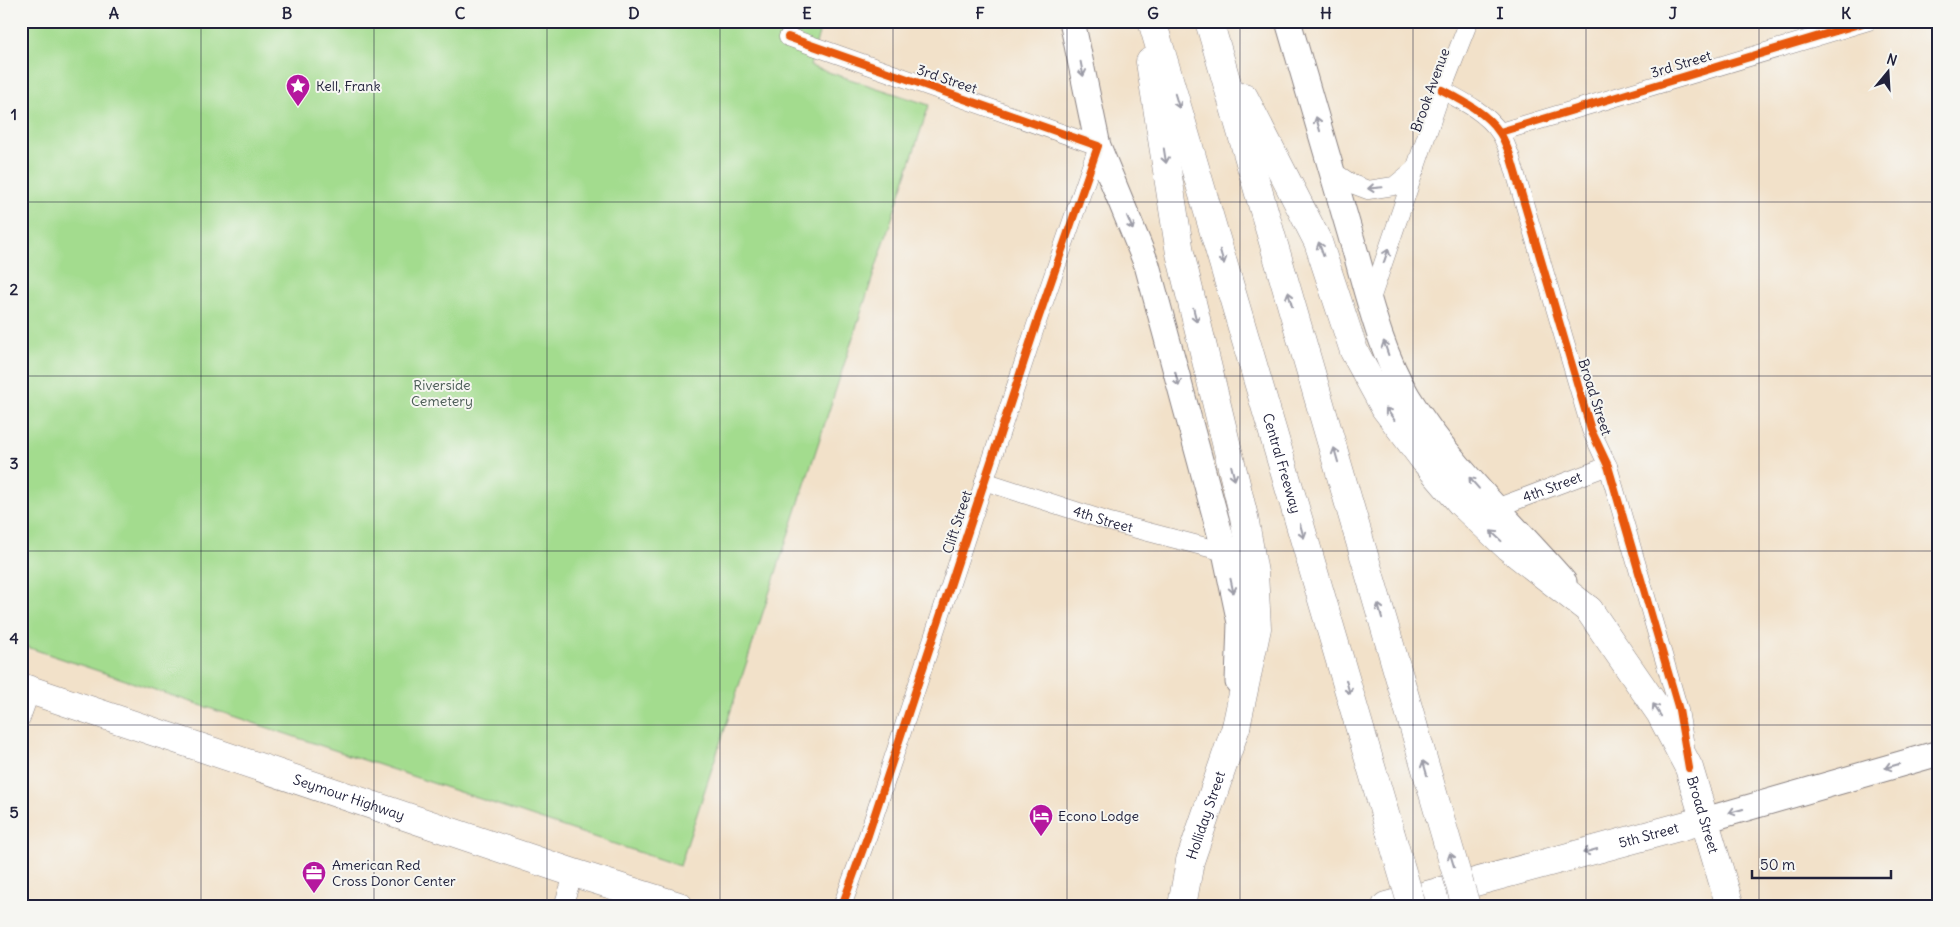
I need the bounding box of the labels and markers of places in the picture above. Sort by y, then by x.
place icon: Kell, Frank [285,73,311,107]
place label: Kell, Frank [316,77,381,95]
hotel icon: Econo Lodge [1028,803,1054,837]
place label: Econo Lodge [1058,807,1139,825]
place label: American Red Cross Donor Center [332,856,456,890]
office icon: American Red Cross Donor Center [301,860,327,894]

